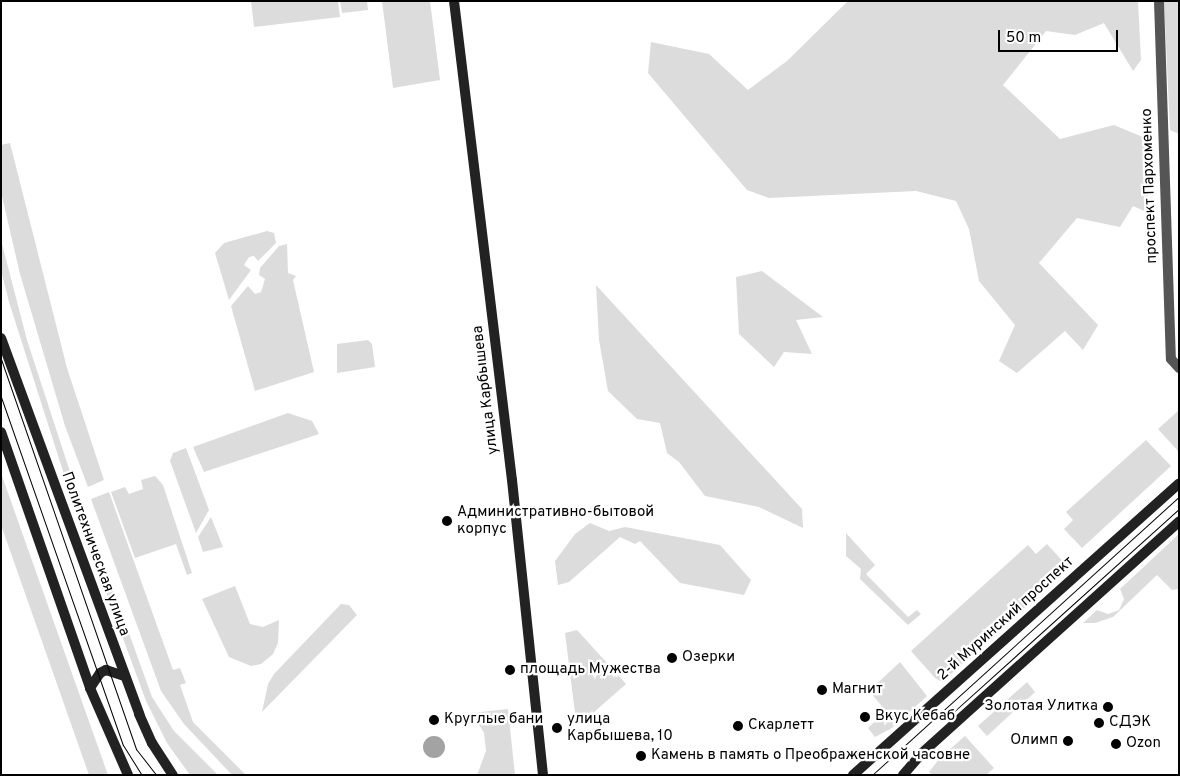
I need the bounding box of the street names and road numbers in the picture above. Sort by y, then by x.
street label: проспект Пархоменко [1138,108,1162,264]
street label: улица Карбышева [469,324,503,456]
street label: Политехническая улица [57,469,133,639]
street label: 2-й Муринский проспект [934,553,1078,685]

